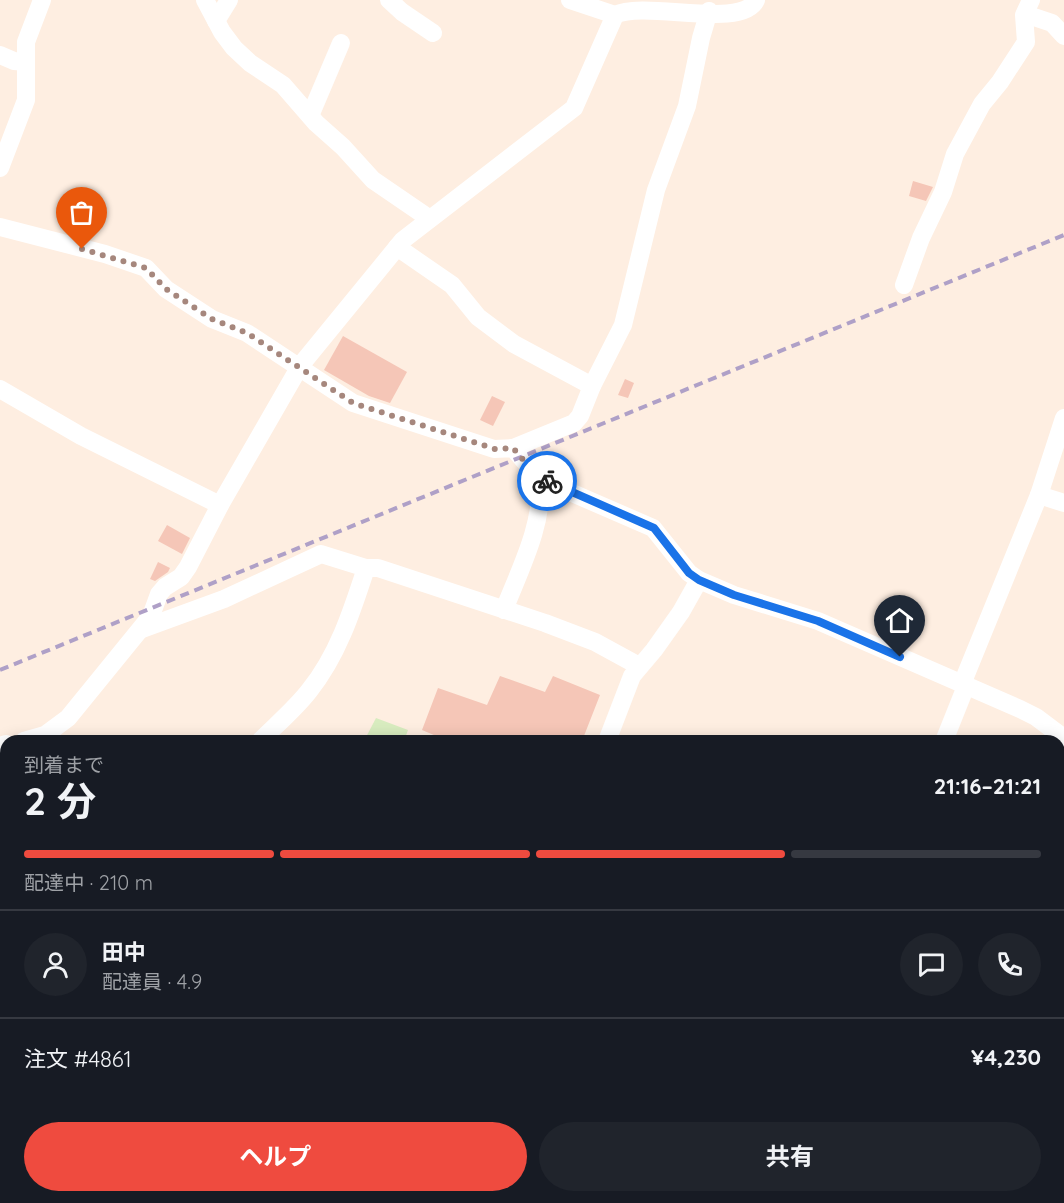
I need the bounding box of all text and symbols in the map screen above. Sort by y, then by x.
pin [56,187,107,249]
icon: bag [65,196,98,229]
courier [517,451,577,511]
icon: bike [531,465,564,498]
pin [874,595,925,657]
icon: home [883,604,916,637]
text: 到着まで [24,752,104,777]
text: 21:16–21:21 [934,772,1041,800]
text: 2 分 [24,776,96,825]
text: 配達中 · 210 m [24,870,153,895]
button: person [24,933,87,996]
button: chat [900,933,963,996]
button: phone [978,933,1041,996]
text: 田中 [102,938,146,966]
text: 配達員 · 4.9 [102,969,202,994]
text: ¥4,230 [971,1043,1041,1071]
text: 注文 #4861 [24,1045,132,1073]
button: ヘルプ [24,1122,527,1191]
button: 共有 [539,1122,1041,1191]

